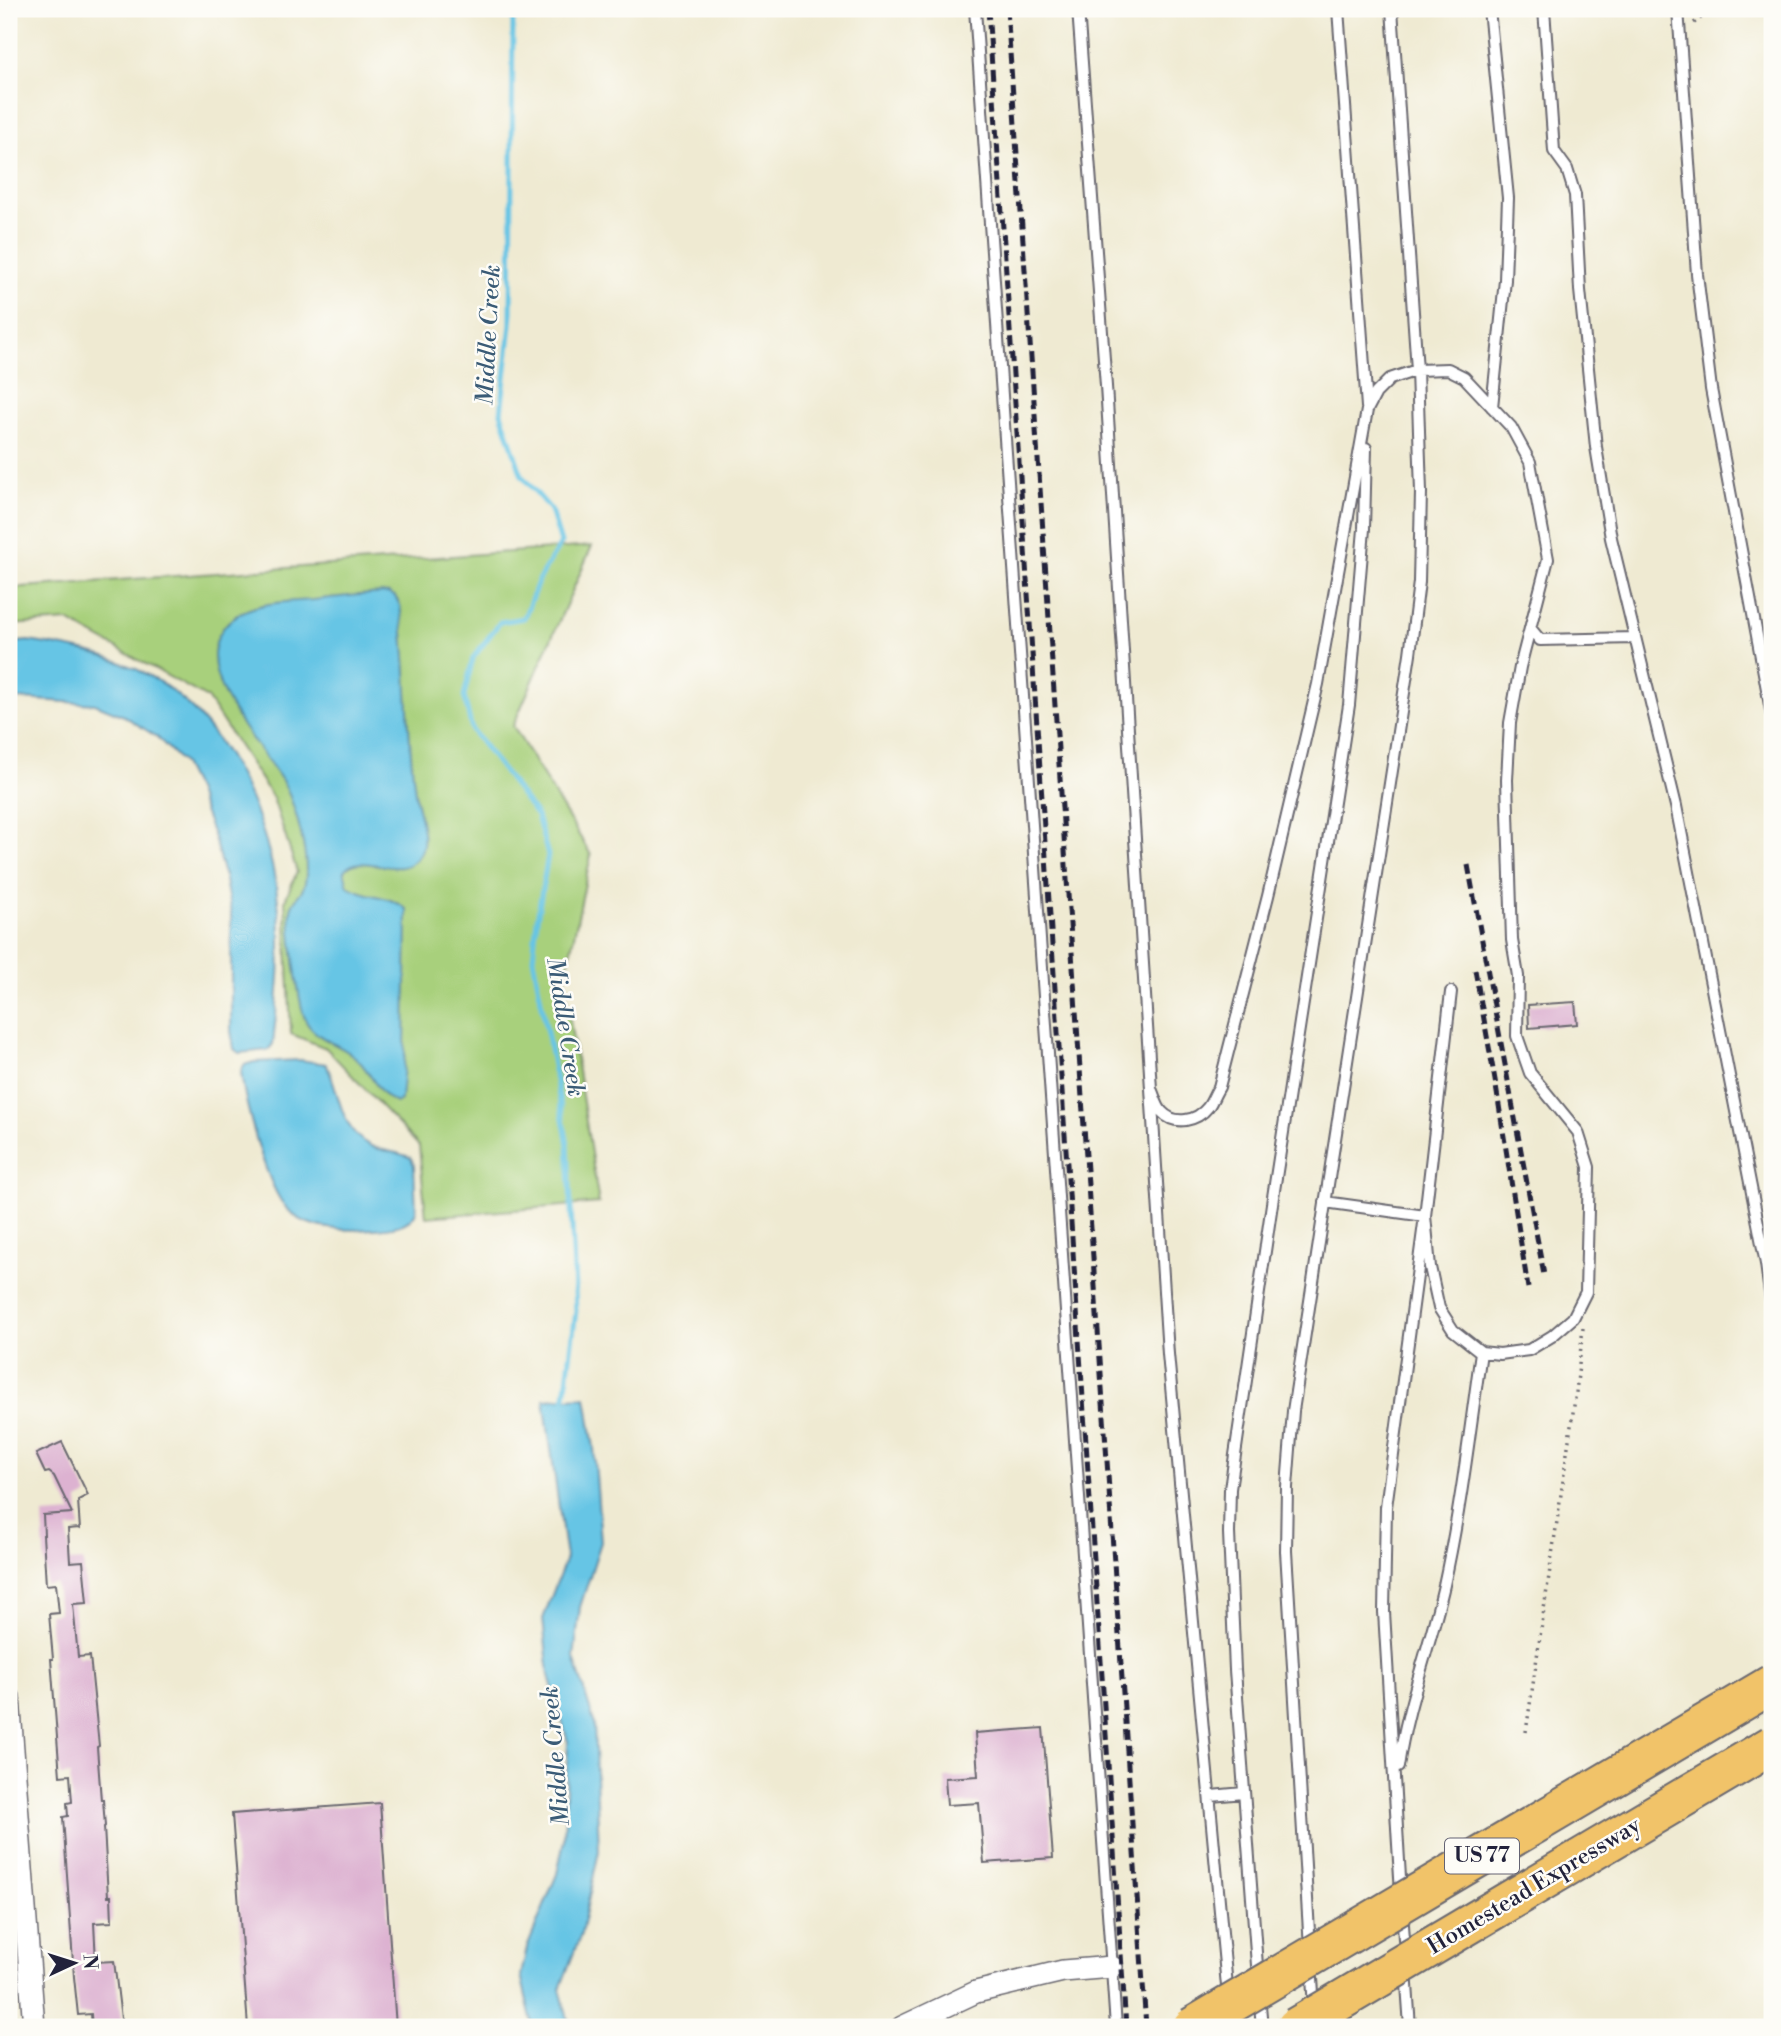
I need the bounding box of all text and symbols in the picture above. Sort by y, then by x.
water label: Middle Creek [470,264,508,406]
water label: Middle Creek [539,955,591,1099]
water label: Middle Creek [535,1685,577,1827]
street label: Homestead Expressway [1422,1811,1646,1961]
road number: US 77 [1445,1839,1519,1874]
north arrow [38,1927,108,1997]
text: N [77,1954,102,1970]

